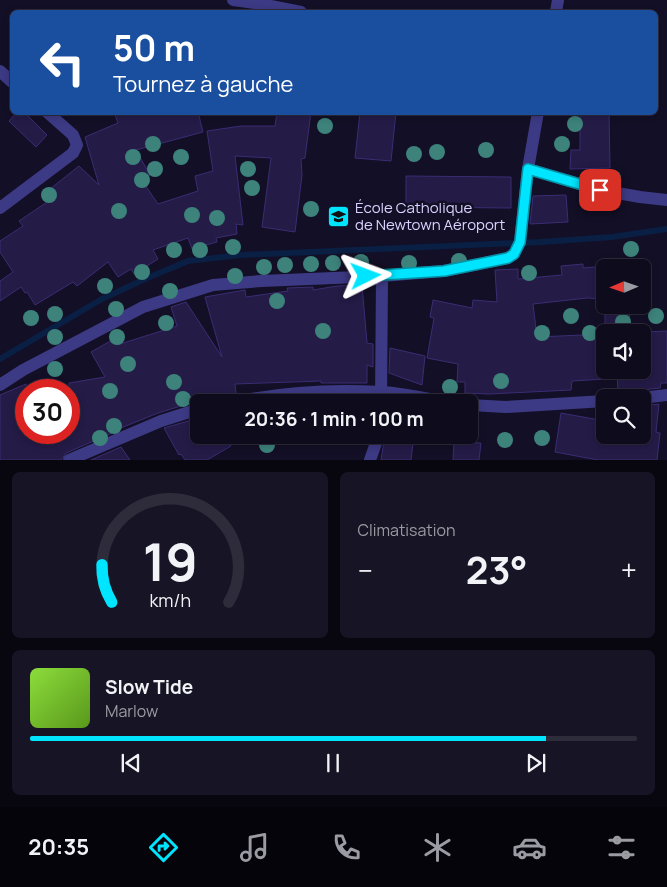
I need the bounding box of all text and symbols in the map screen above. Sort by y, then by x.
text: 50 m [113,24,195,72]
icon: left [30,30,95,95]
text: Tournez à gauche [113,69,293,99]
pin [579,169,621,211]
icon: arrive [586,176,614,204]
place label: École Catholique de Newtown Aéroport [355,197,505,235]
school or university icon: École Catholique de Newtown Aéroport [327,205,351,229]
position arrow [339,249,391,301]
north arrow [596,259,651,314]
map controls [596,259,651,444]
button: sound [596,324,651,379]
speed limit sign: 30 [15,379,80,444]
button: search [596,389,651,444]
text: 20:36 · 1 min · 100 m [244,406,424,432]
text: Climatisation [358,519,455,541]
text: 19 [142,526,197,597]
text: 23° [466,543,528,595]
text: − [358,551,373,589]
text: + [621,551,637,589]
text: km/h [149,588,191,612]
text: Slow Tide [105,674,193,700]
text: Marlow [105,700,158,722]
icon: previous [117,749,145,777]
icon: pause [319,749,347,777]
icon: next [522,749,550,777]
icon: directions [146,830,181,865]
icon: music [237,830,272,865]
icon: phone [329,830,364,865]
icon: climate [420,830,455,865]
icon: car [512,830,547,865]
icon: filters [604,830,639,865]
text: 20:35 [28,832,89,862]

